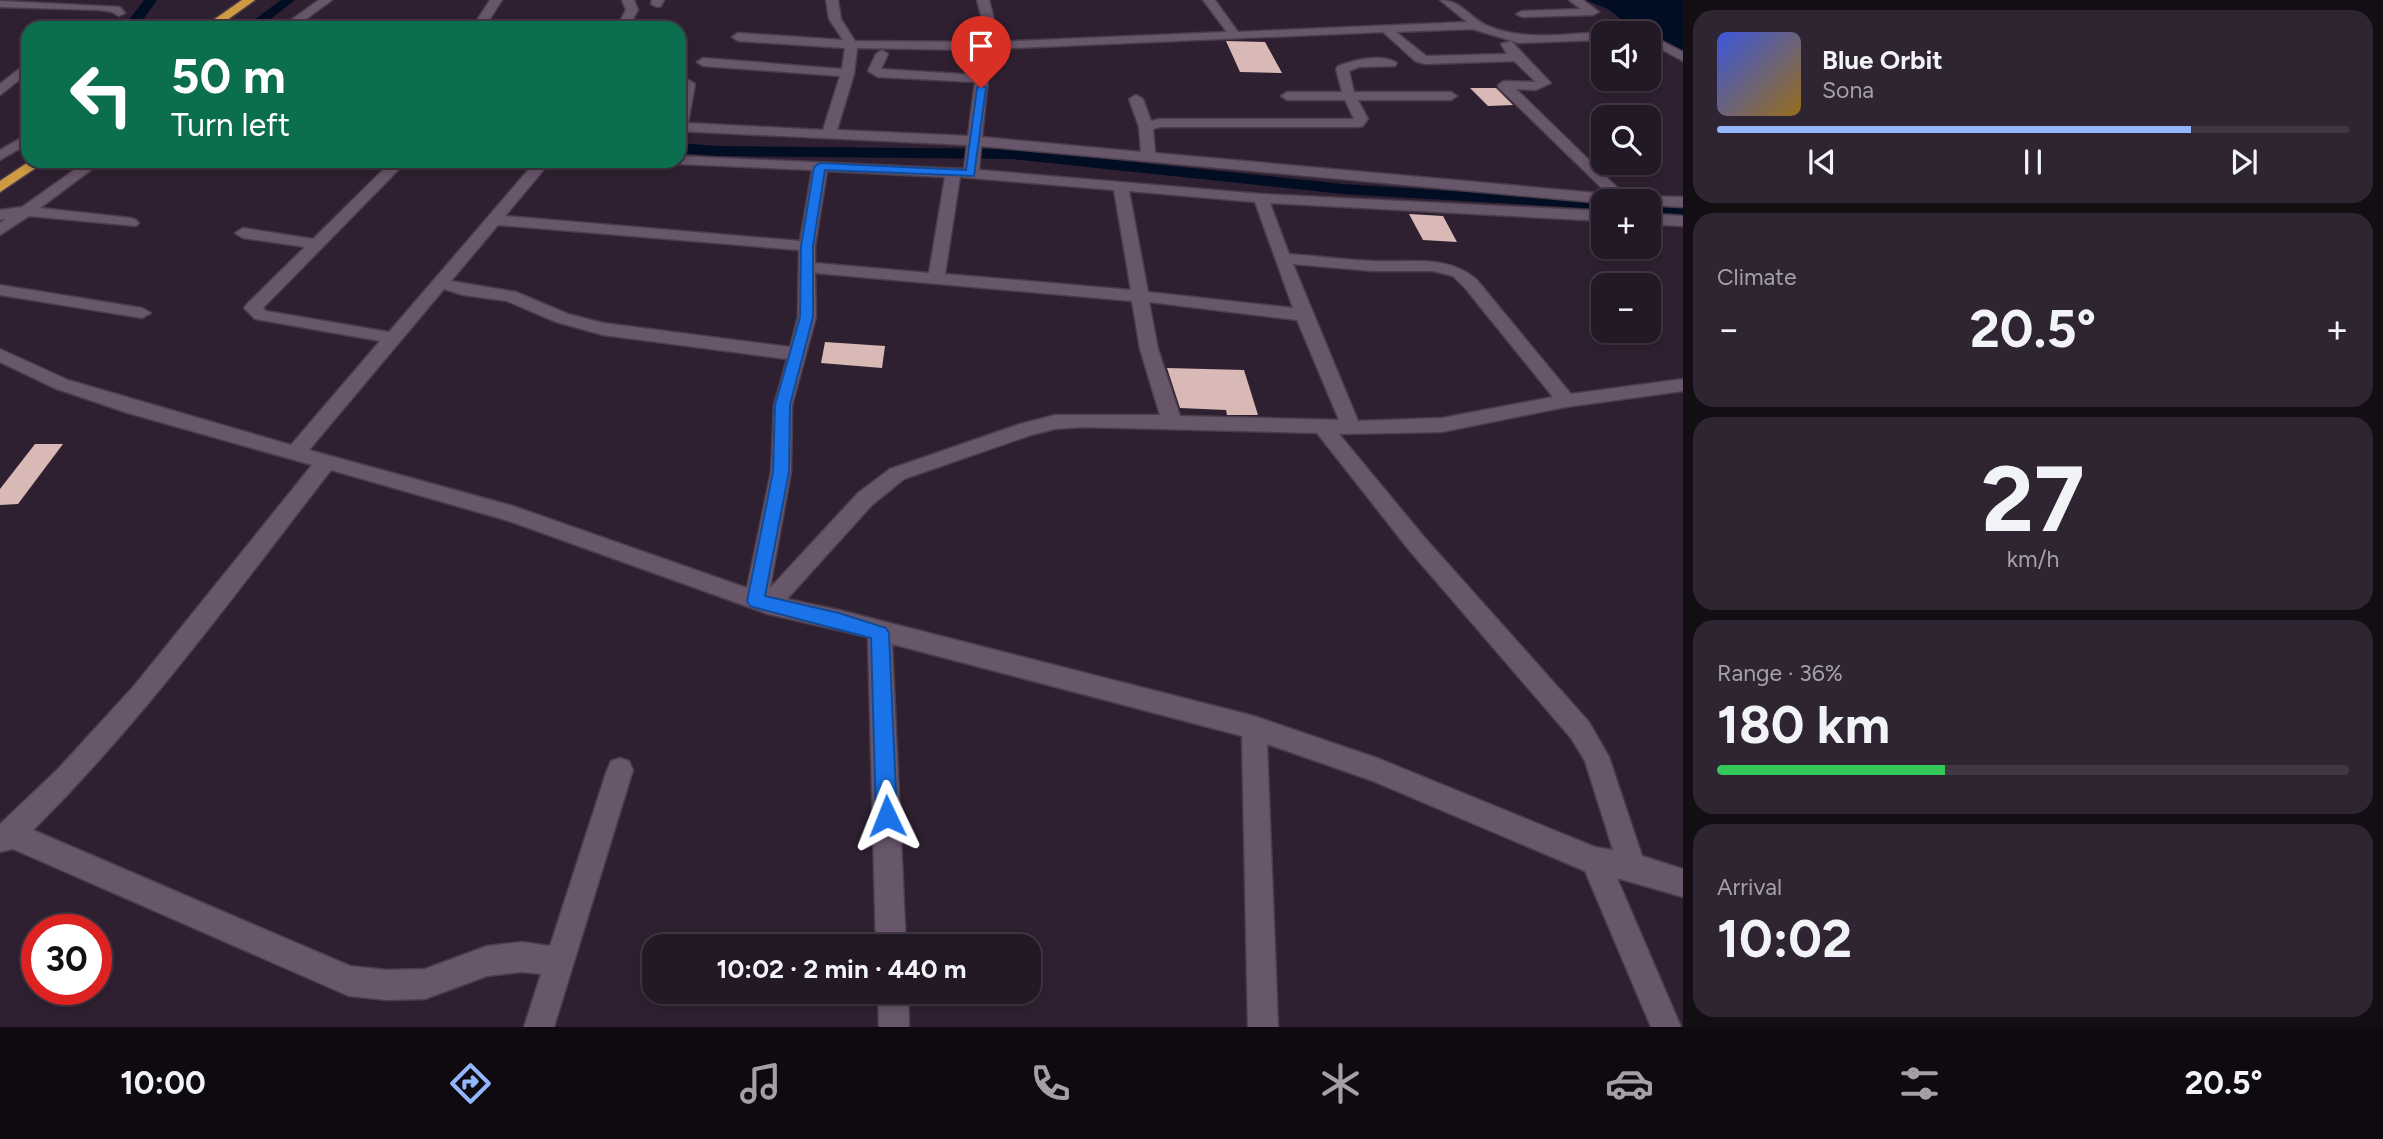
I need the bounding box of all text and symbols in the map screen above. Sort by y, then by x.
pin [951,16,1011,88]
map controls [1591,21,1661,343]
button: sound [1591,21,1661,91]
icon: arrive [962,27,1000,65]
text: Blue Orbit [1822,44,1943,76]
text: 50 m [171,46,286,105]
icon: left [56,49,147,140]
text: Sona [1822,76,1874,104]
button: search [1591,105,1661,175]
text: Turn left [171,106,290,144]
icon: previous [1803,143,1841,181]
icon: pause [2014,143,2052,181]
icon: next [2225,143,2263,181]
button: + [1591,189,1661,259]
text: Climate [1717,263,1796,291]
button: − [1591,273,1661,343]
text: 20.5° [1970,298,2096,360]
text: − [1717,306,1741,352]
text: + [2325,306,2349,352]
text: 27 [1981,445,2085,554]
text: km/h [2007,545,2059,573]
text: Range · 36% [1717,659,1843,687]
text: 180 km [1717,694,1890,756]
position arrow [850,779,924,853]
text: Arrival [1717,873,1782,901]
text: 10:02 [1717,908,1852,970]
speed limit sign: 30 [21,914,112,1005]
text: 10:02 · 2 min · 440 m [717,953,966,985]
icon: directions [446,1059,495,1108]
icon: music [736,1059,785,1108]
icon: phone [1026,1059,1075,1108]
icon: climate [1316,1059,1365,1108]
icon: car [1605,1059,1654,1108]
icon: filters [1895,1059,1944,1108]
text: 10:00 [120,1064,206,1102]
text: 20.5° [2185,1064,2263,1102]

